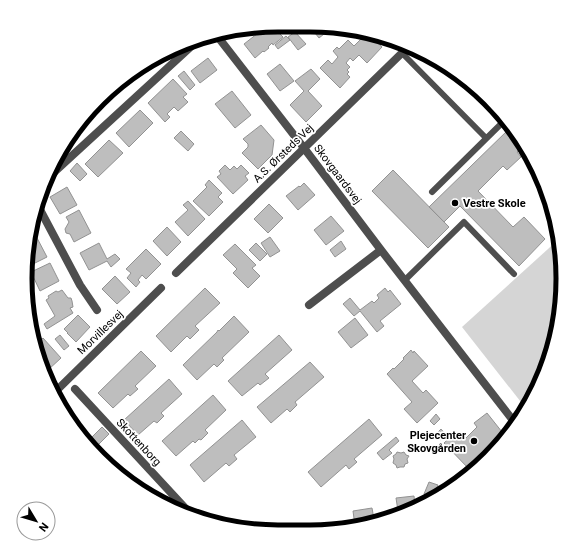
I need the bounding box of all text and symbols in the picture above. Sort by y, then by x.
street label: A.S. Ørsteds Vej [251,121,316,185]
street label: Skovgaardsvej [311,142,364,207]
place label: Vestre Skole [463,197,526,210]
marker: Vestre Skole [450,198,460,208]
street label: Morvillesvej [75,307,126,357]
street label: Skottenborg [114,416,164,469]
place label: Plejecenter Skovgården [407,429,466,455]
marker: Plejecenter Skovgården [469,436,479,446]
north arrow [16,501,56,541]
text: N [36,520,51,534]

